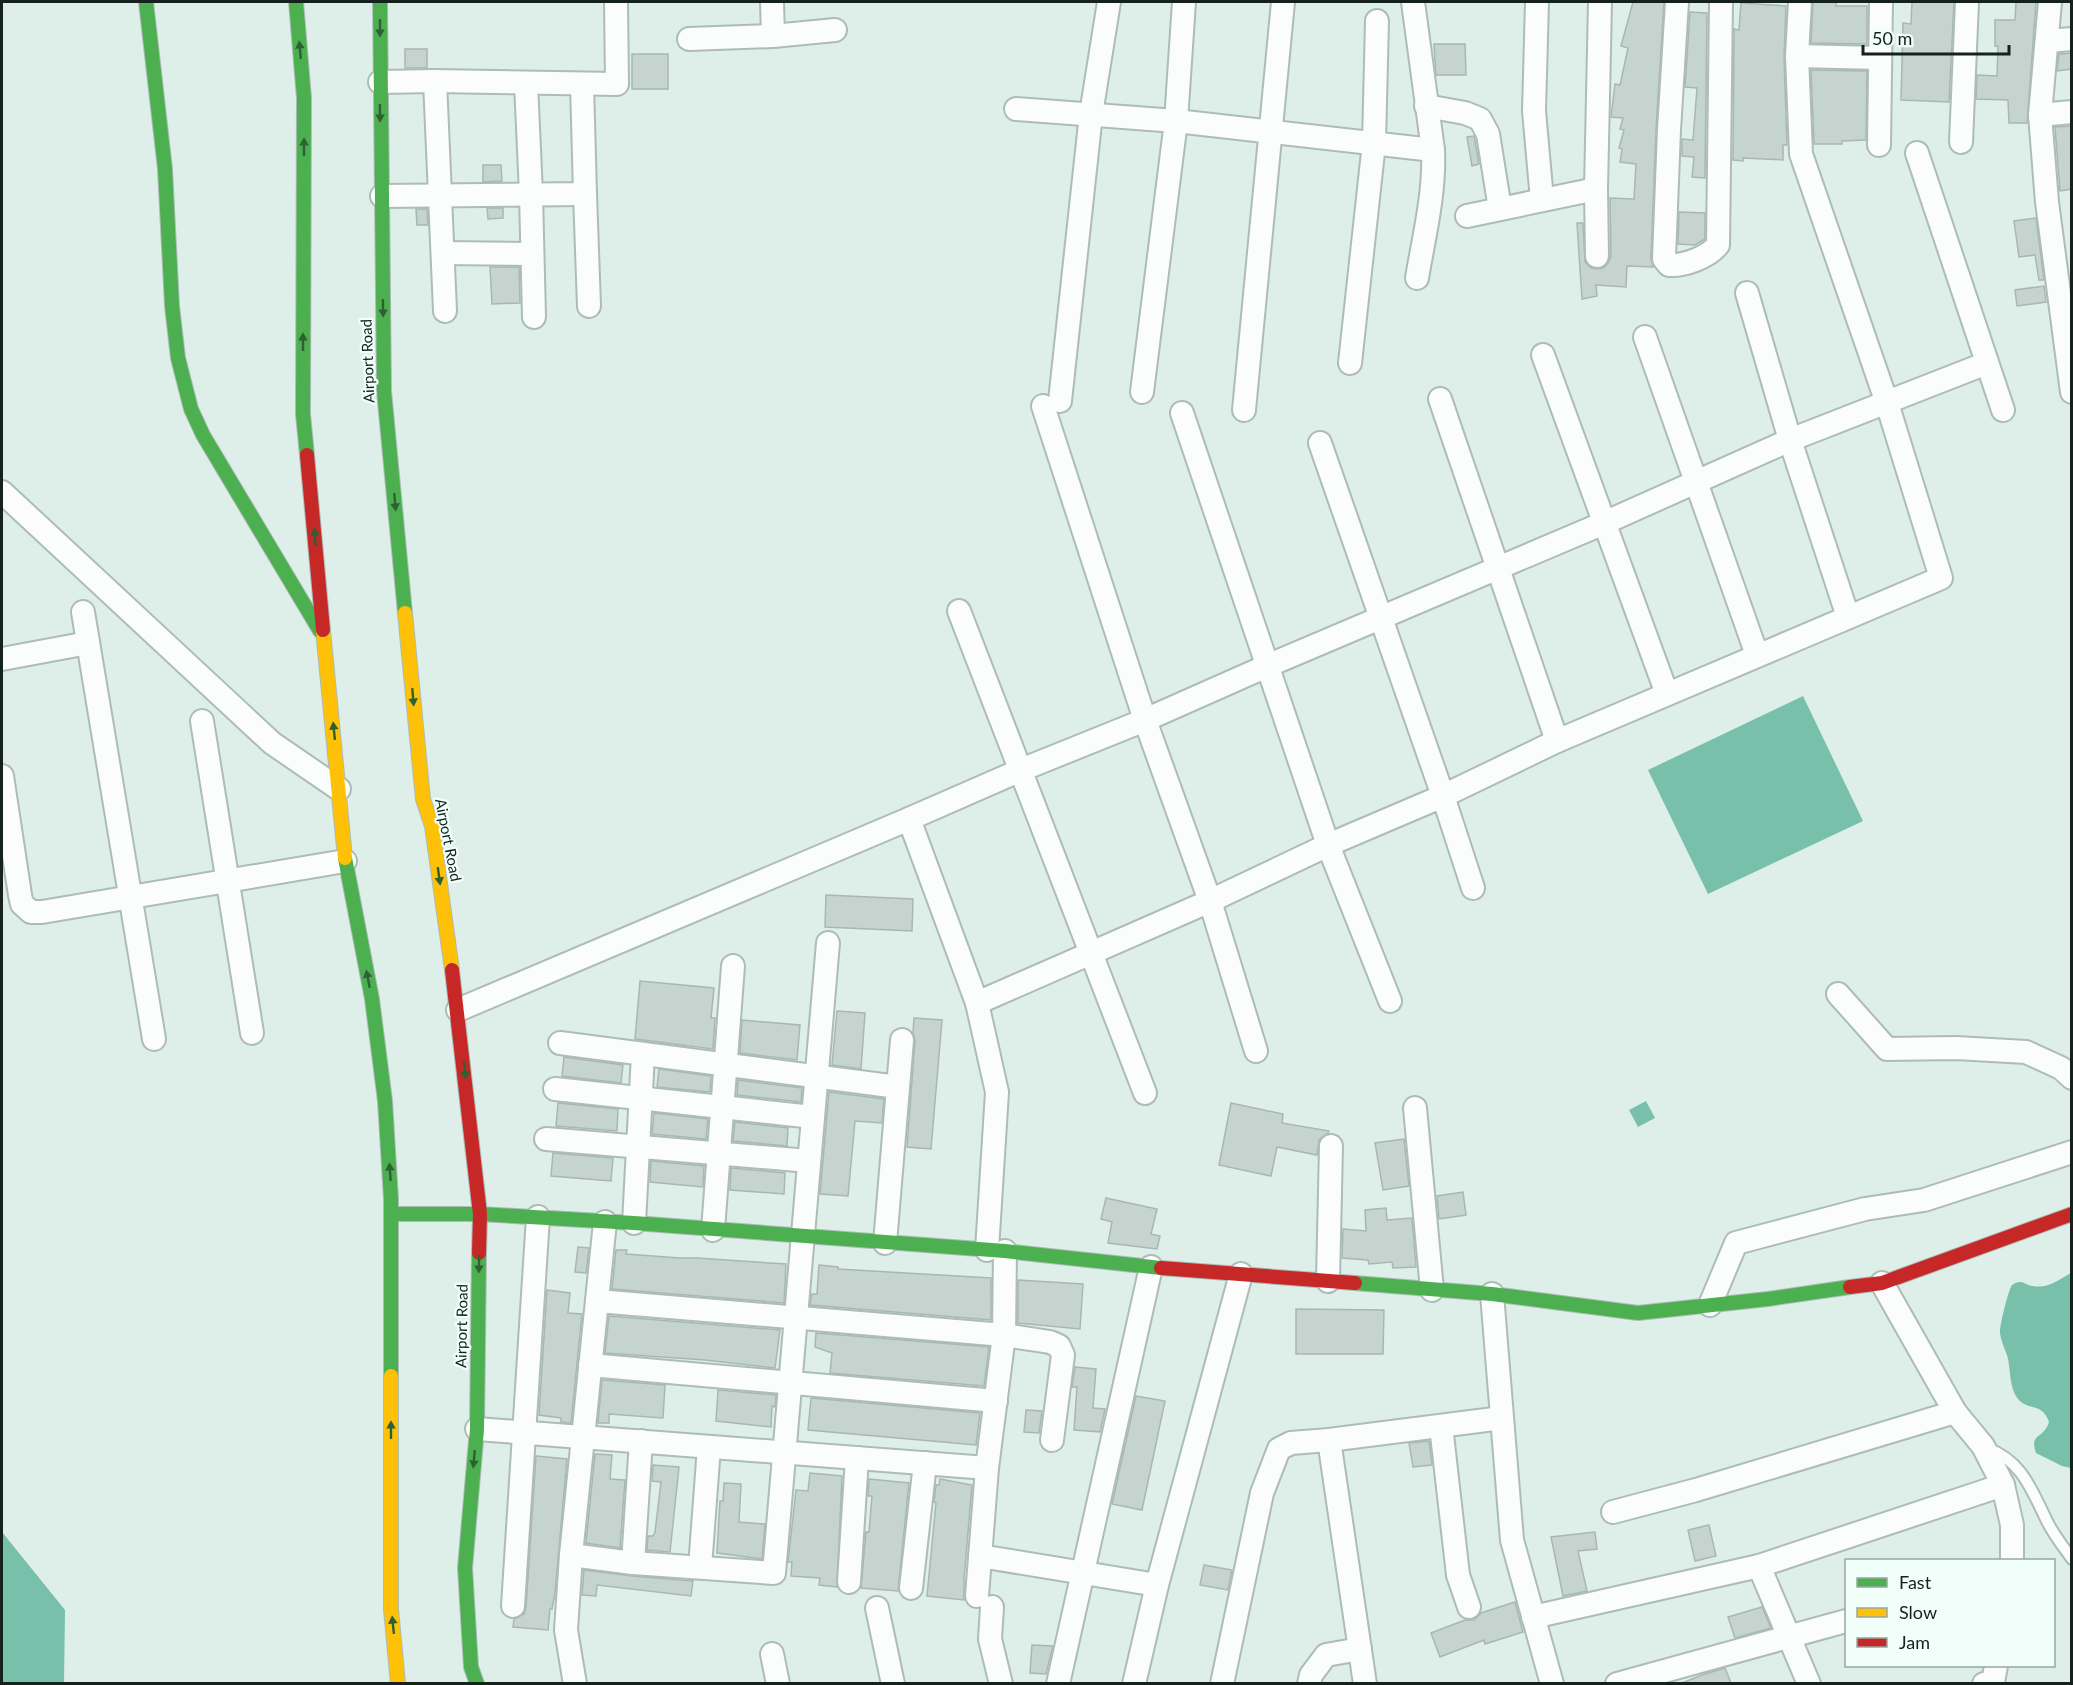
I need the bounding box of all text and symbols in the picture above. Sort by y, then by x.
scale bar [1863,18,2008,56]
one-way arrow [375,19,385,38]
text: 50 m [1872,27,1912,49]
one-way arrow [295,40,305,59]
one-way arrow [375,104,385,123]
one-way arrow [299,138,309,157]
one-way arrow [378,298,388,317]
street label: Airport Road [357,319,377,403]
one-way arrow [298,333,308,352]
one-way arrow [390,493,400,512]
one-way arrow [310,527,320,546]
one-way arrow [408,687,418,706]
one-way arrow [329,721,339,740]
street label: Airport Road [432,797,466,883]
one-way arrow [434,867,443,886]
one-way arrow [363,969,372,988]
one-way arrow [460,1060,469,1079]
one-way arrow [385,1163,394,1182]
one-way arrow [474,1254,484,1273]
street label: Airport Road [451,1284,471,1368]
one-way arrow [386,1421,396,1440]
one-way arrow [470,1449,479,1468]
legend [1845,1559,2055,1667]
text: Fast [1899,1571,1932,1593]
text: Slow [1899,1601,1937,1623]
one-way arrow [388,1616,398,1635]
text: Jam [1899,1631,1930,1653]

